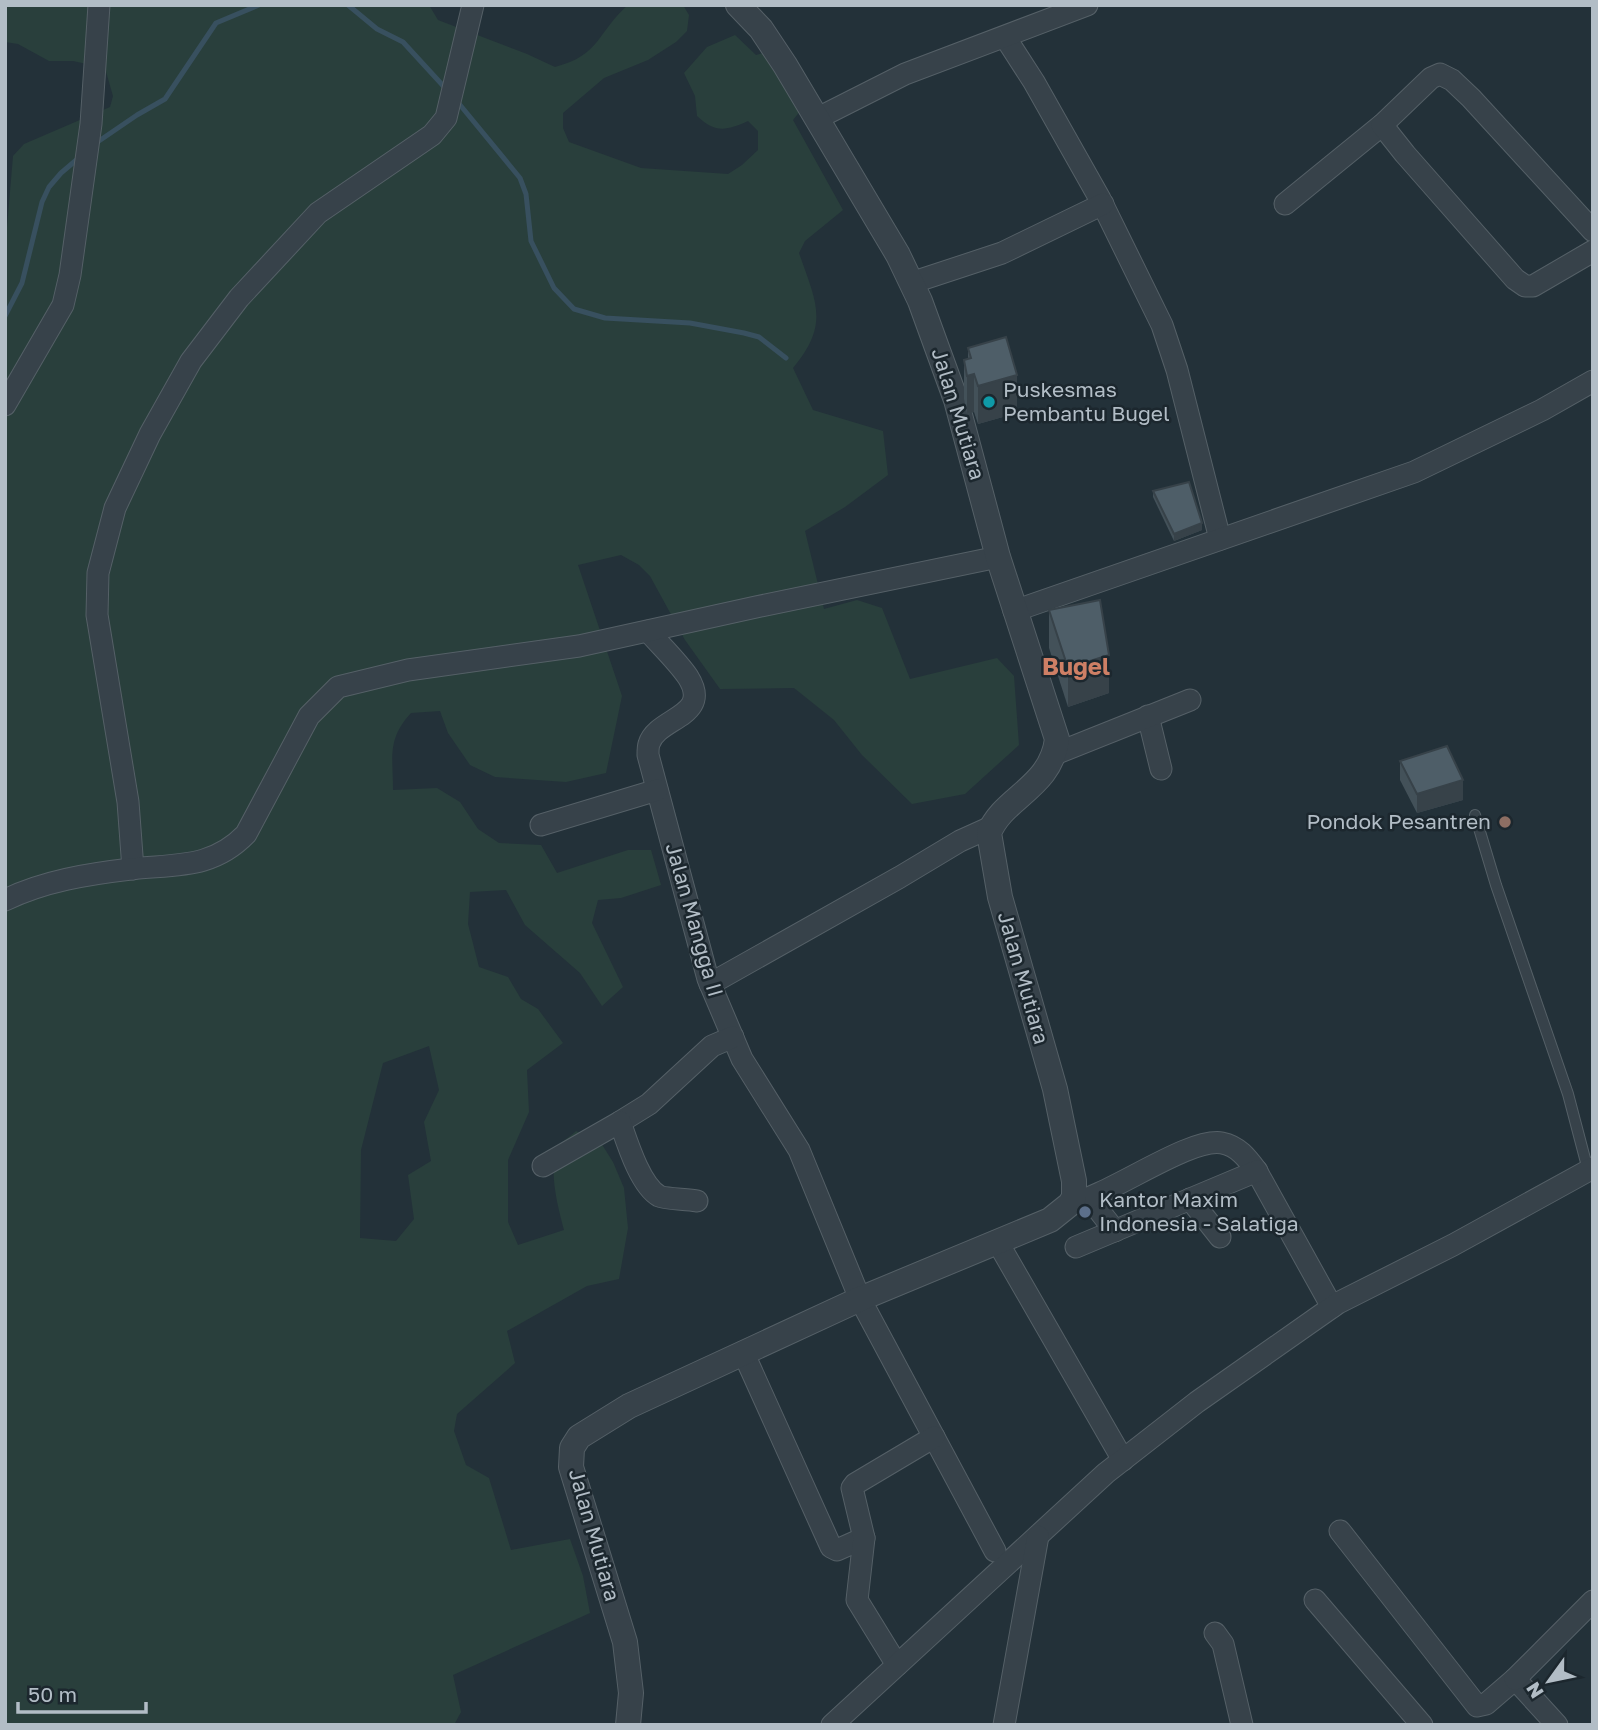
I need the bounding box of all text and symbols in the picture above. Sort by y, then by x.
street label: Jalan Mutiara [927,345,991,483]
place label: Puskesmas Pembantu Bugel [1003,376,1170,426]
marker: Puskesmas Pembantu Bugel [981,394,997,410]
district label: Bugel [1042,651,1110,680]
place label: Pondok Pesantren [1306,808,1491,834]
marker: Pondok Pesantren [1497,814,1513,830]
street label: Jalan Mangga II [661,840,729,1000]
street label: Jalan Mutiara [993,908,1055,1047]
place label: Kantor Maxim Indonesia - Salatiga [1099,1186,1299,1236]
marker: Kantor Maxim Indonesia - Salatiga [1077,1204,1093,1220]
street label: Jalan Mutiara [564,1465,626,1604]
north arrow [1514,1646,1584,1716]
scale bar [18,1670,145,1714]
text: N [1521,1678,1548,1703]
text: 50 m [28,1681,77,1707]

